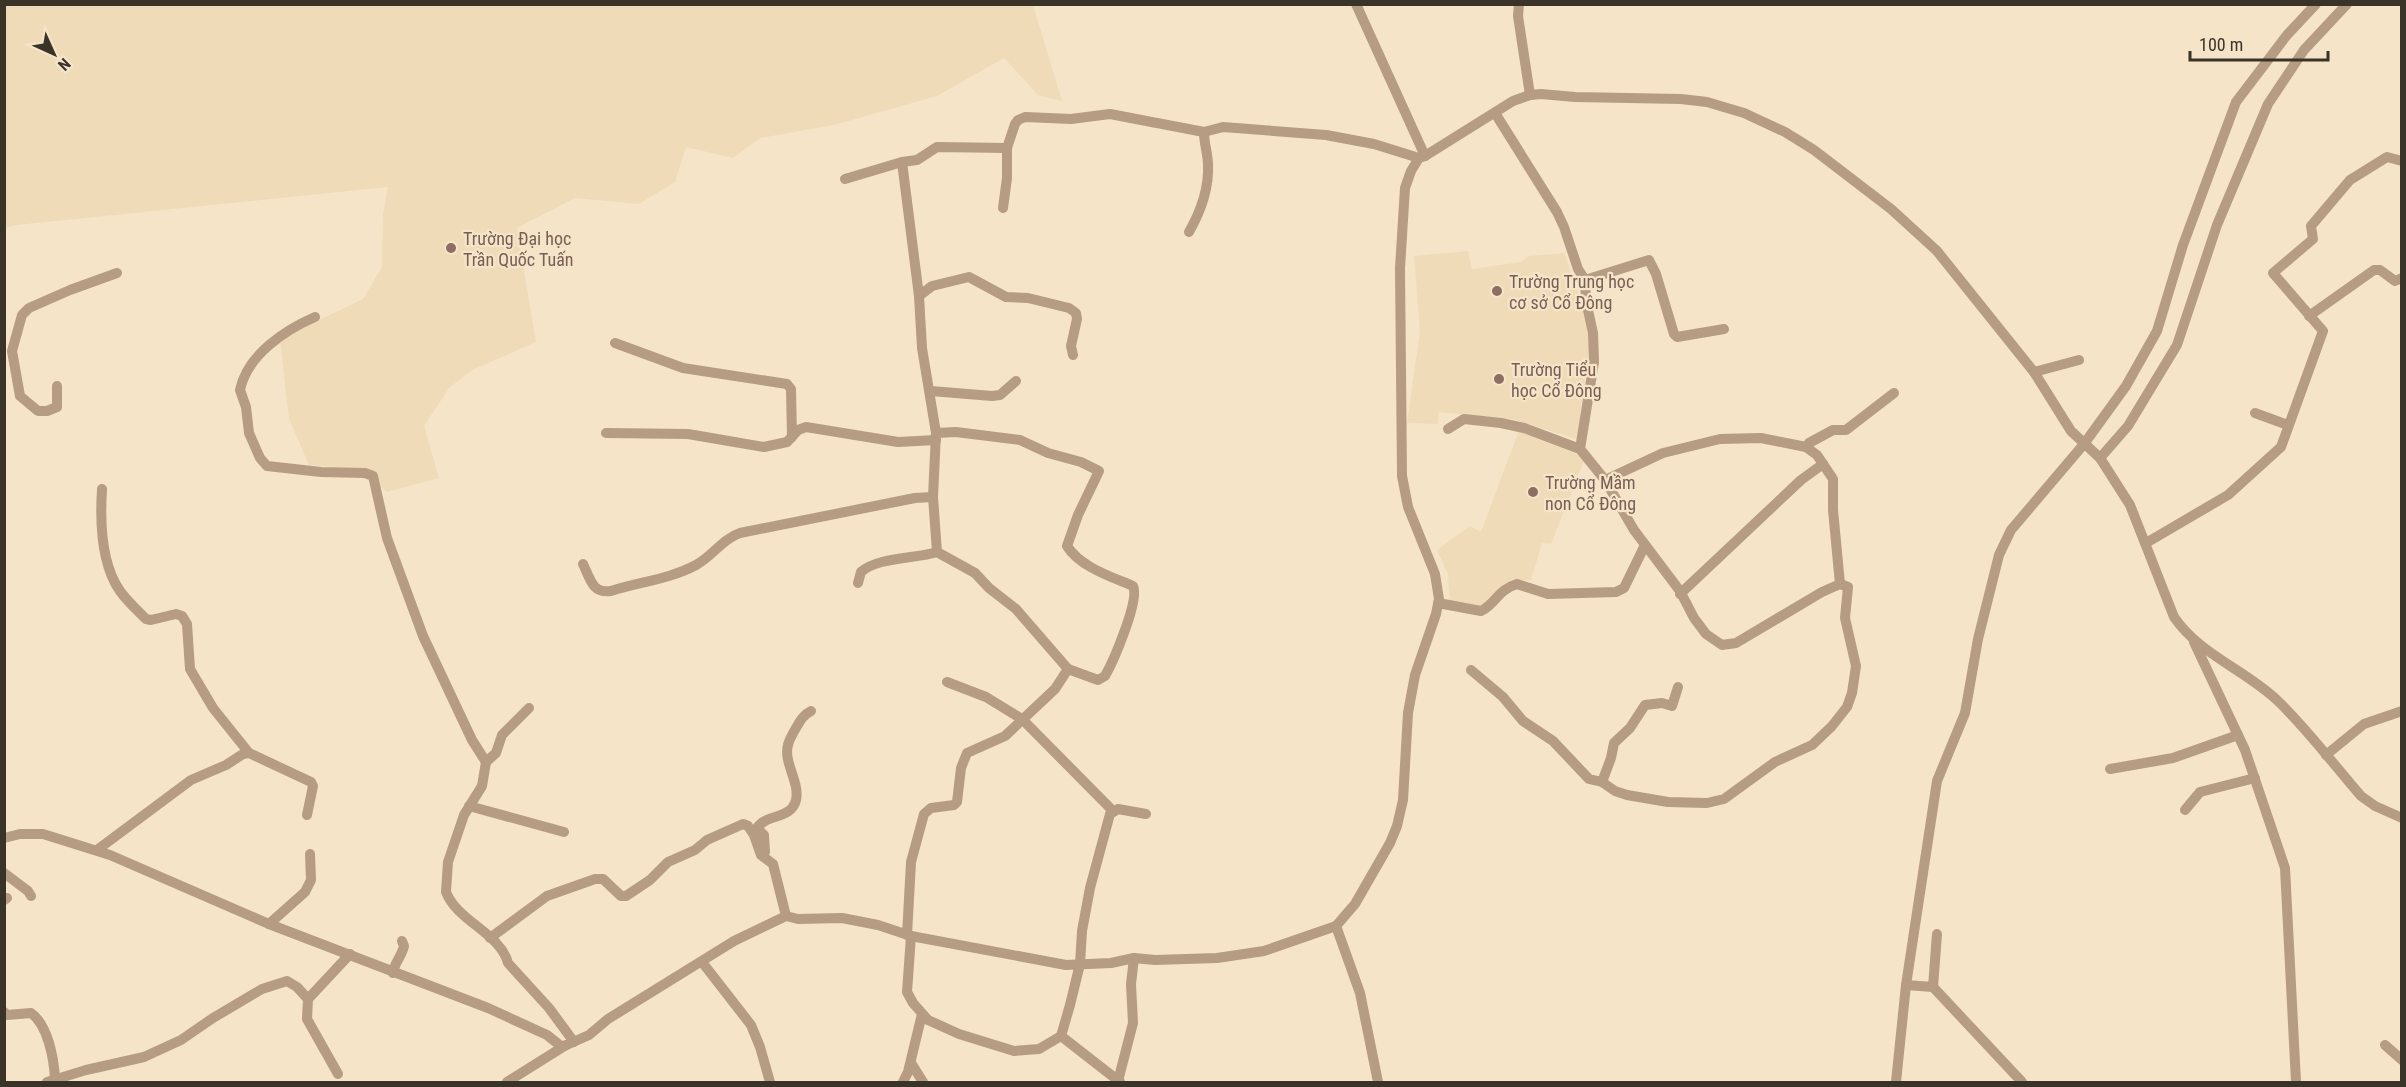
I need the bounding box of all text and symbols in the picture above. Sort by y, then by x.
north arrow [24,24,84,84]
scale bar [2190,24,2328,62]
text: 100 m [2199,34,2243,55]
text: N [54,54,74,74]
place label: Trường Đại học Trần Quốc Tuấn [463,228,574,270]
marker: Trường Đại học Trần Quốc Tuấn [444,241,458,255]
place label: Trường Trung học cơ sở Cổ Đông [1509,271,1634,313]
marker: Trường Trung học cơ sở Cổ Đông [1490,284,1504,298]
place label: Trường Tiểu học Cổ Đông [1511,359,1602,401]
marker: Trường Tiểu học Cổ Đông [1492,372,1506,386]
place label: Trường Mầm non Cổ Đông [1545,472,1636,514]
marker: Trường Mầm non Cổ Đông [1526,485,1540,499]

